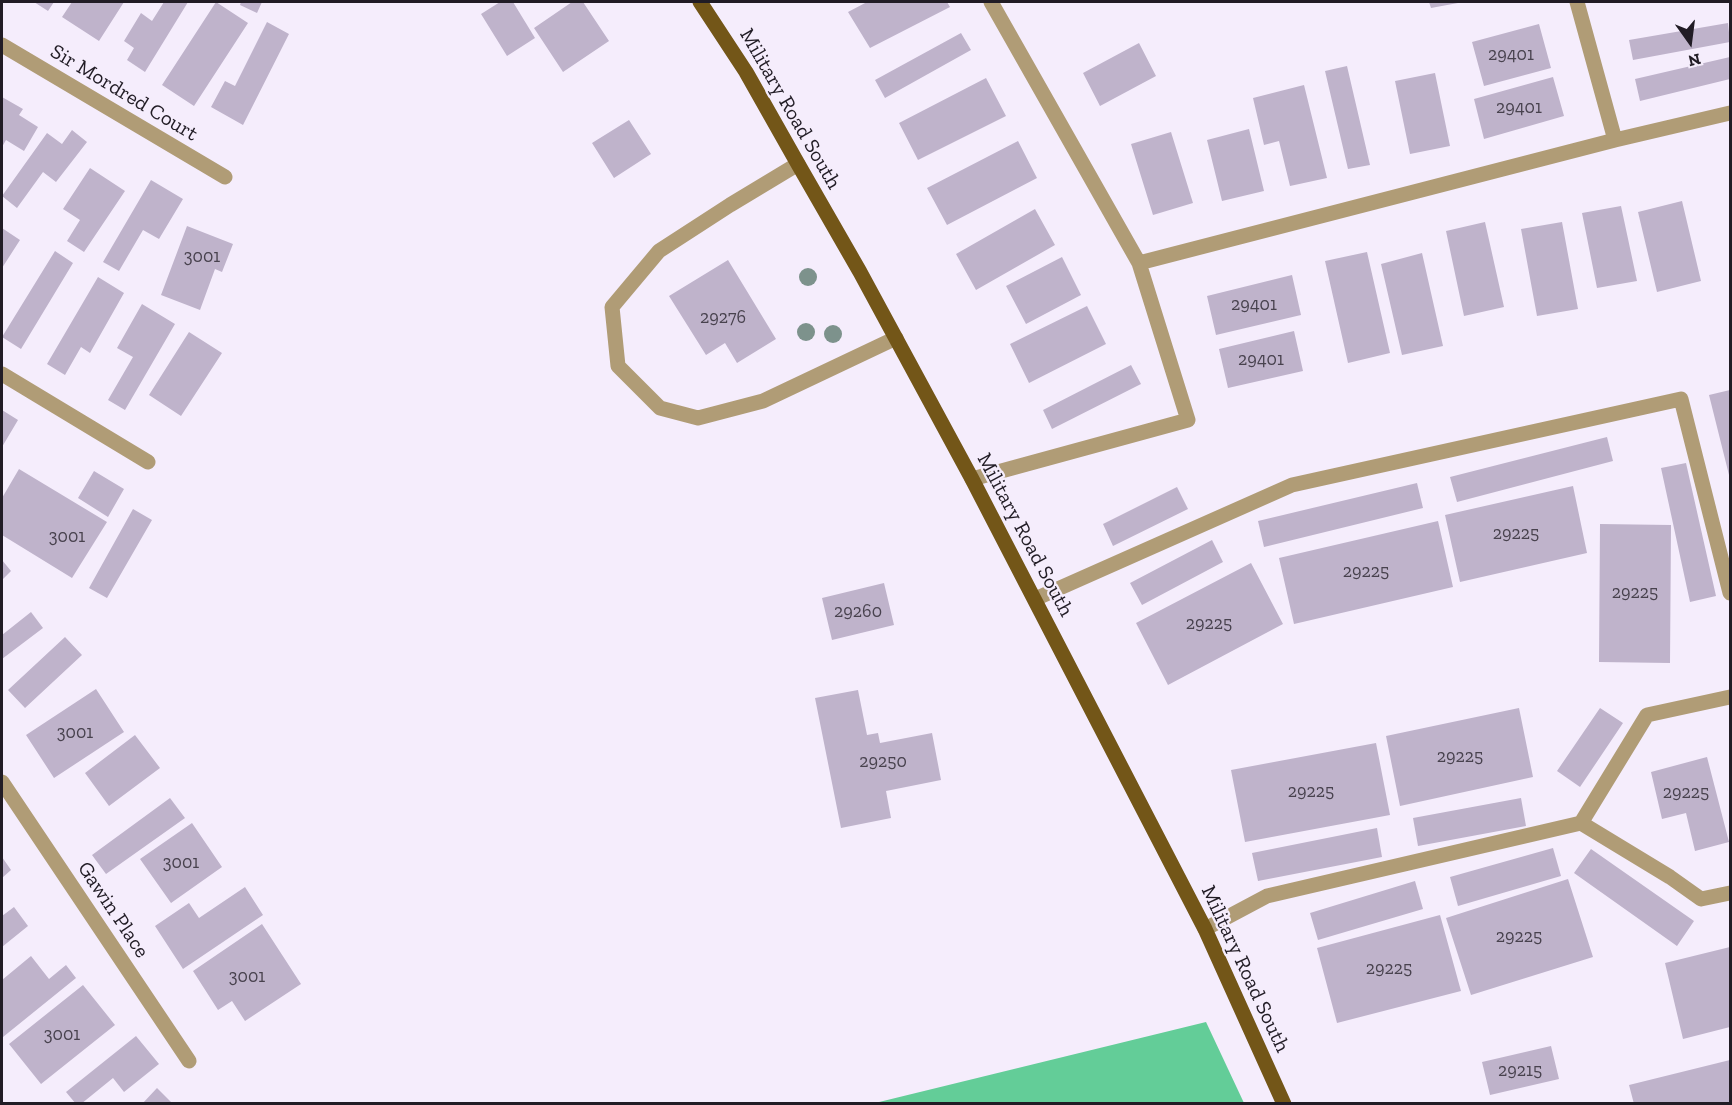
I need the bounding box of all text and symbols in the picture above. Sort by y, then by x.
north arrow [1660,12,1720,72]
street label: Military Road South [734,24,846,194]
street label: Sir Mordred Court [46,39,202,147]
house number: 29401 [1488,44,1534,66]
text: N [1686,49,1703,71]
house number: 29401 [1496,97,1542,119]
house number: 3001 [184,246,220,268]
house number: 29401 [1231,294,1277,316]
house number: 29276 [700,307,746,329]
house number: 29401 [1238,349,1284,371]
street label: Military Road South [971,449,1079,621]
house number: 29225 [1493,523,1539,545]
house number: 3001 [49,526,85,548]
house number: 29225 [1343,561,1389,583]
house number: 29225 [1612,582,1658,604]
house number: 29260 [834,601,882,623]
house number: 29225 [1186,613,1232,635]
house number: 3001 [57,722,93,744]
house number: 29225 [1437,746,1483,768]
house number: 29250 [859,751,907,773]
house number: 29225 [1288,781,1334,803]
house number: 29225 [1663,782,1709,804]
house number: 3001 [163,852,199,874]
street label: Gawin Place [72,857,154,963]
street label: Military Road South [1195,882,1295,1056]
house number: 29225 [1496,926,1542,948]
house number: 29225 [1366,958,1412,980]
house number: 3001 [229,966,265,988]
house number: 3001 [44,1024,80,1046]
house number: 29215 [1498,1060,1542,1082]

